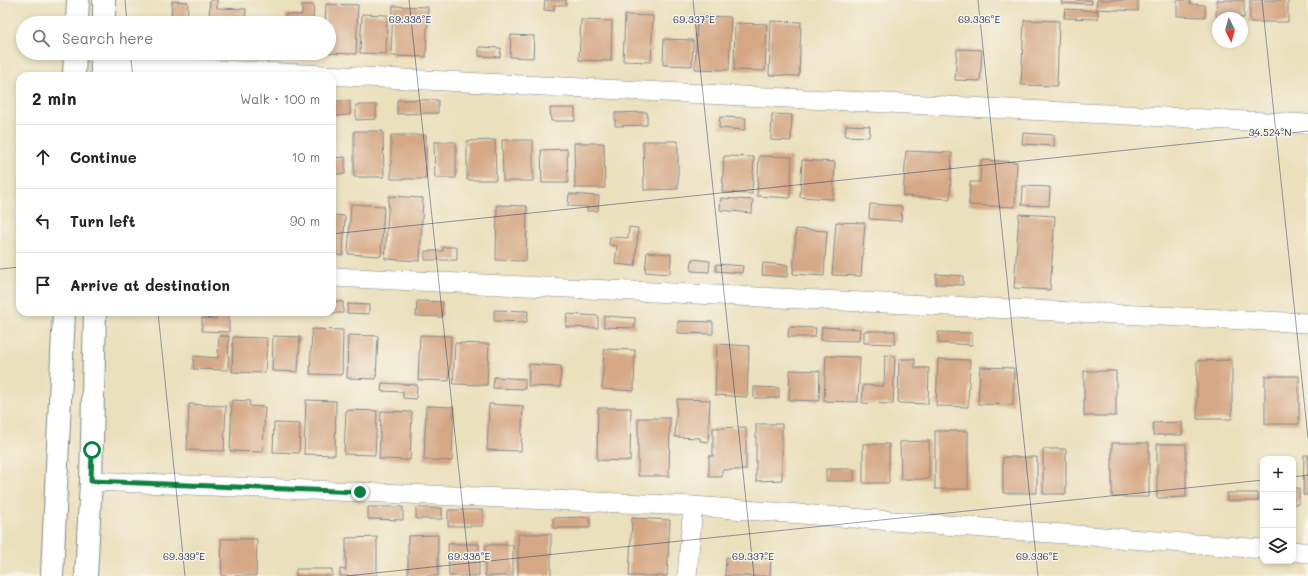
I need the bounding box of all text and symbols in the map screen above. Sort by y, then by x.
text: 69.338°E [389,12,431,26]
text: 69.337°E [673,12,715,26]
text: 69.336°E [958,12,1000,26]
north arrow [1212,12,1248,48]
search box [16,16,336,60]
icon: search [30,27,52,49]
text: Search here [62,28,153,48]
text: 2 min [32,87,77,109]
text: Walk · 100 m [240,90,320,107]
text: 34.524°N [1248,125,1292,139]
icon: ahead [32,146,54,168]
text: Continue [70,147,137,167]
text: 10 m [292,148,320,165]
icon: left [32,210,54,232]
text: Turn left [70,211,135,231]
text: 90 m [290,212,320,229]
icon: arrive [32,274,54,296]
text: Arrive at destination [70,275,230,295]
route start [83,441,101,459]
map controls [1260,456,1296,564]
button: + [1260,456,1296,492]
route end [351,483,369,501]
button: − [1260,492,1296,528]
button: layers [1260,528,1296,564]
text: 69.339°E [163,549,205,563]
text: 69.338°E [448,549,490,563]
text: 69.337°E [732,549,774,563]
text: 69.336°E [1016,549,1058,563]

